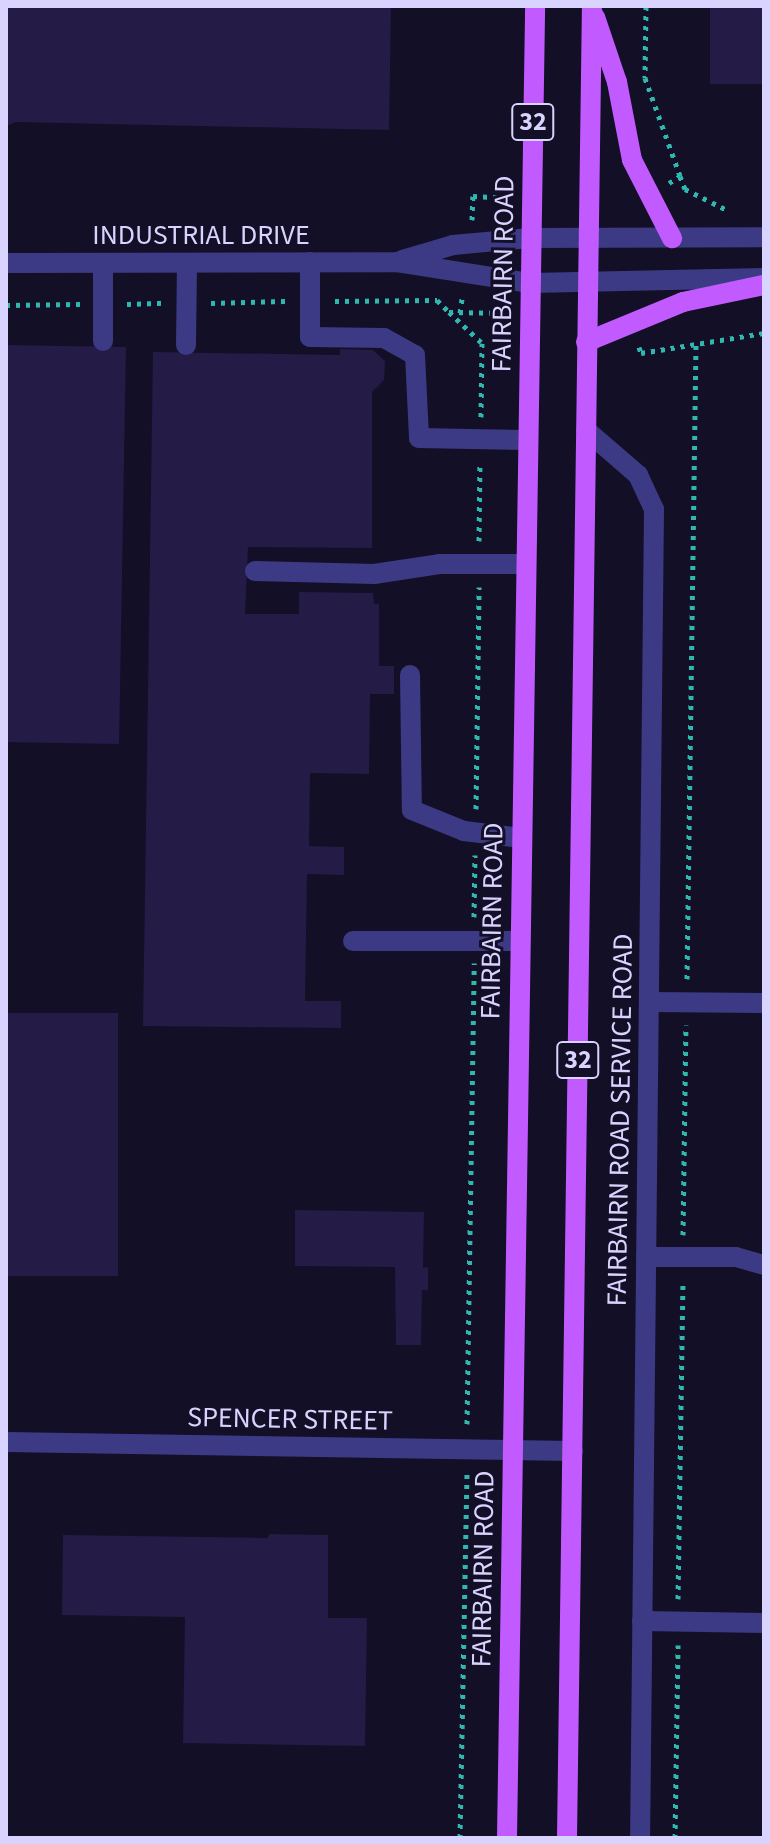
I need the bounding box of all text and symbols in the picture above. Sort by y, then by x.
road number: 32 [511,100,555,144]
street label: FAIRBAIRN ROAD [484,175,522,373]
street label: INDUSTRIAL DRIVE [92,218,310,252]
street label: FAIRBAIRN ROAD [473,822,511,1020]
street label: FAIRBAIRN ROAD SERVICE ROAD [600,933,640,1307]
road number: 32 [556,1038,600,1082]
street label: SPENCER STREET [187,1400,393,1438]
street label: FAIRBAIRN ROAD [464,1470,502,1668]

